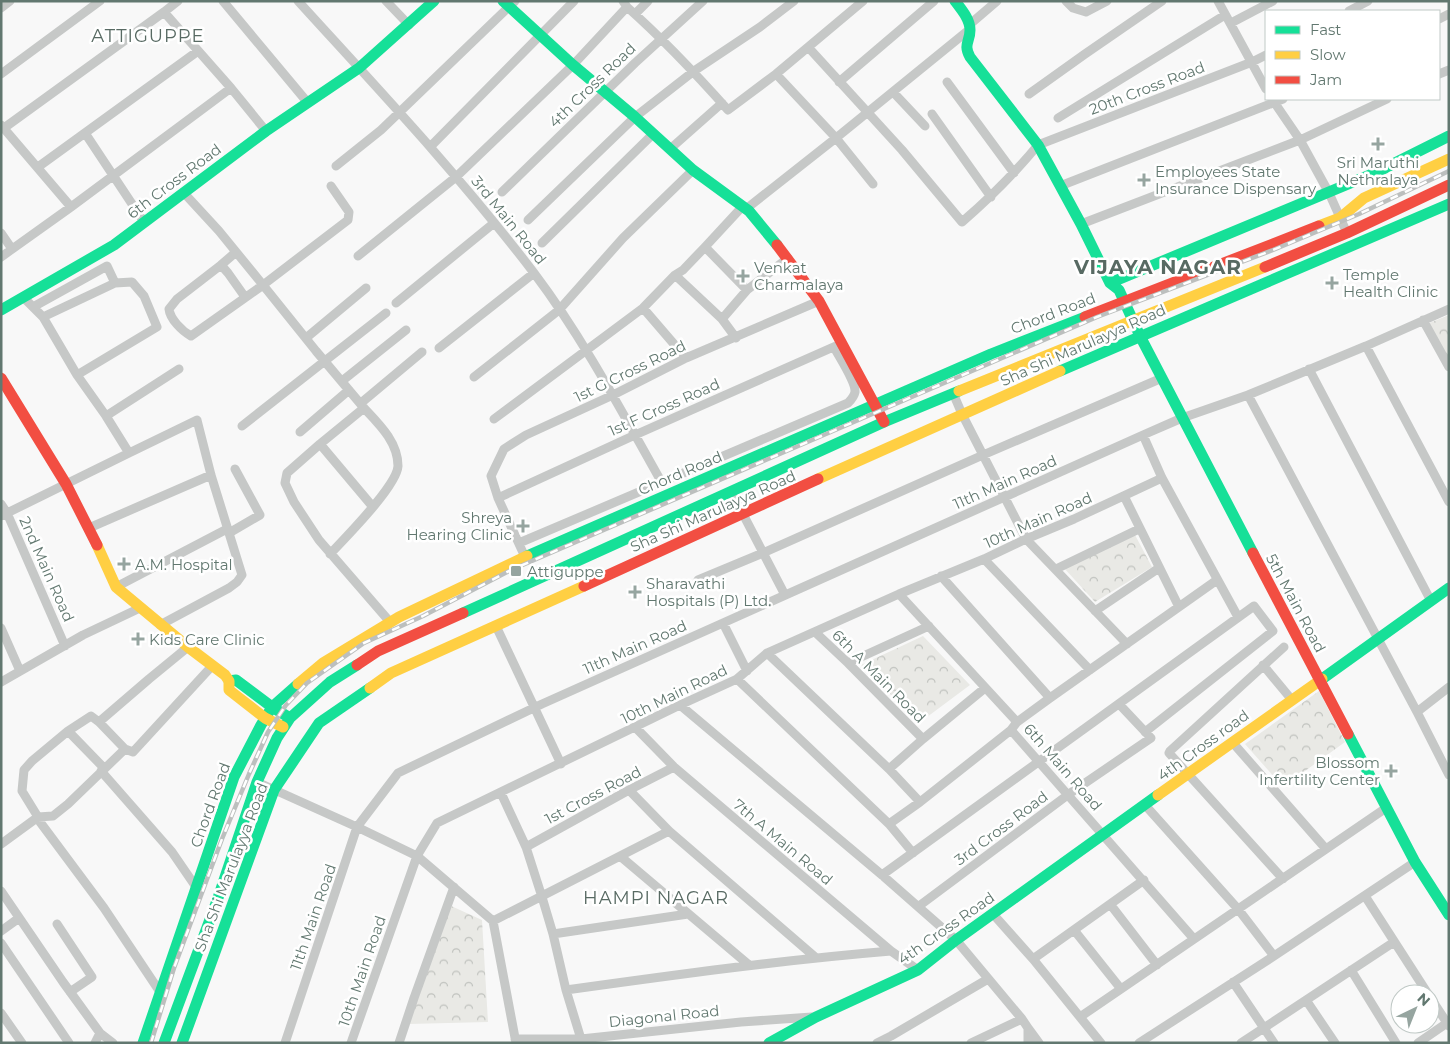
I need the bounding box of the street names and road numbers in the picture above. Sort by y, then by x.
street label: 4th Cross Road [544,39,640,131]
street label: 20th Cross Road [1086,57,1208,119]
street label: 6th Cross Road [123,139,225,223]
street label: 3rd Main Road [467,172,551,268]
street label: Chord Road [1008,288,1098,338]
street label: Sha Shi Marulayya Road [997,300,1169,390]
street label: 1st G Cross Road [571,336,689,406]
street label: 1st F Cross Road [605,374,723,440]
street label: Chord Road [635,447,725,499]
street label: 11th Main Road [950,451,1060,513]
street label: Sha Shi Marulayya Road [627,466,799,556]
street label: 10th Main Road [981,488,1095,552]
street label: 2nd Main Road [15,513,79,625]
street label: 5th Main Road [1262,550,1330,656]
street label: 11th Main Road [580,616,690,678]
street label: 6th A Main Road [828,625,930,727]
street label: 10th Main Road [618,660,730,728]
street label: 4th Cross road [1153,705,1253,785]
street label: 6th Main Road [1020,719,1106,815]
street label: Chord Road [186,760,234,850]
street label: 1st Cross Road [542,762,644,828]
street label: Sha Shi Marulayya Road [190,780,272,954]
street label: 3rd Cross Road [951,787,1051,869]
street label: 7th A Main Road [729,795,837,889]
street label: 11th Main Road [286,861,340,973]
street label: 4th Cross Road [894,888,998,968]
street label: 10th Main Road [334,913,390,1029]
street label: Diagonal Road [608,1001,720,1031]

